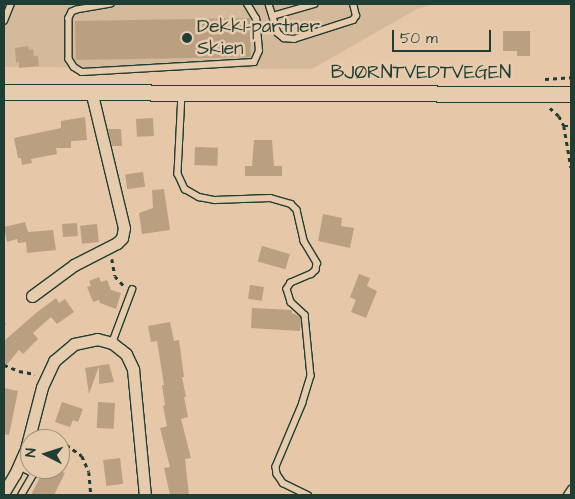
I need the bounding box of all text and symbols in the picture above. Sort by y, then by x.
place label: Dekk1-partner Skien [197,16,320,60]
scale bar [395,20,494,52]
text: 50 m [400,28,438,49]
marker: Dekk1-partner Skien [181,32,193,44]
street label: BJØRNTVEDTVEGEN [331,62,511,84]
north arrow [20,429,70,479]
text: N [21,448,41,458]

